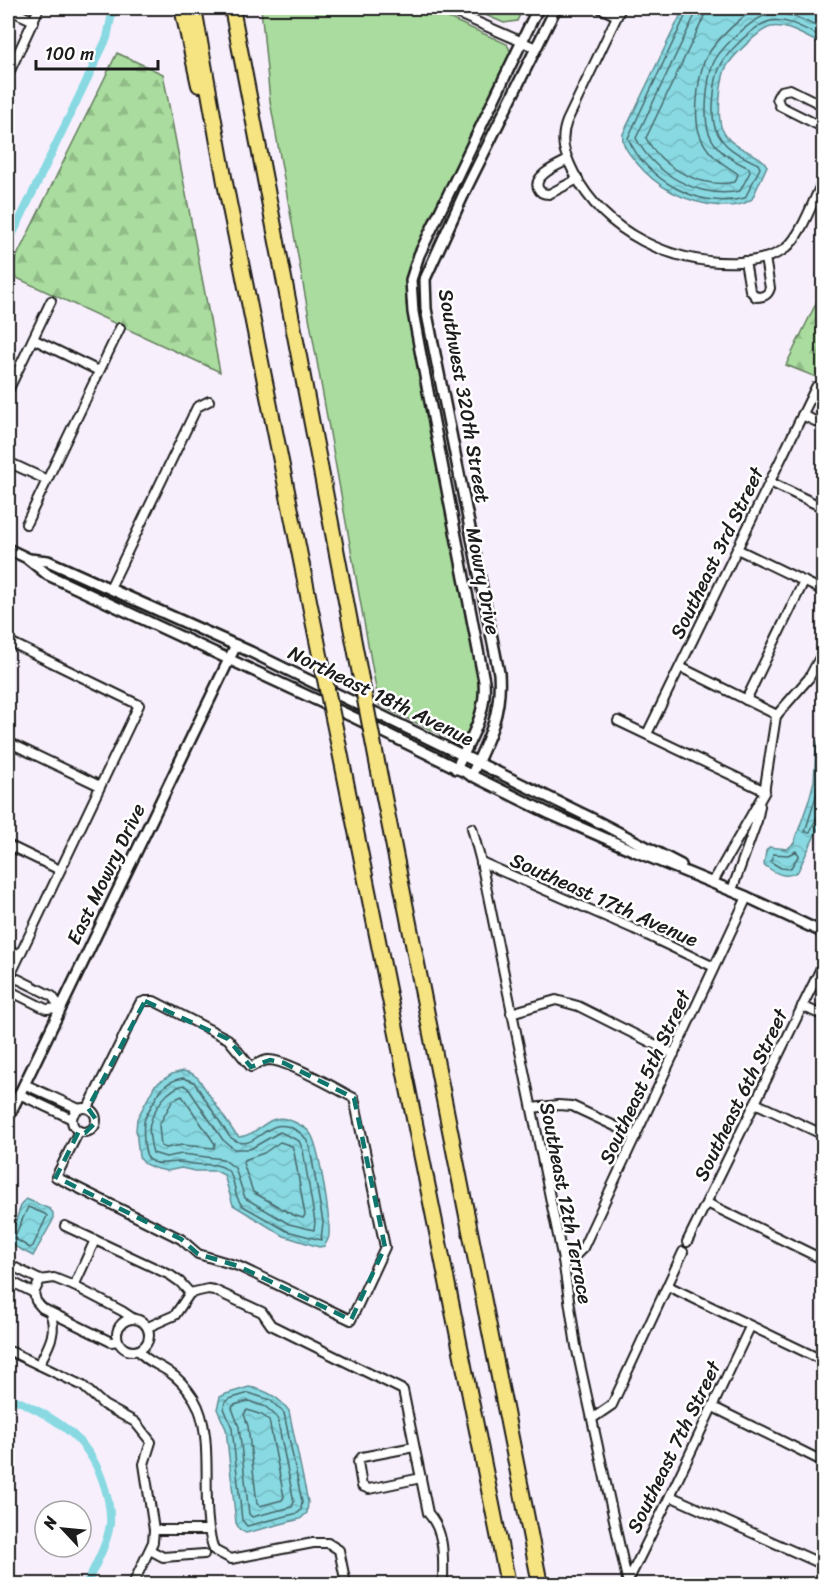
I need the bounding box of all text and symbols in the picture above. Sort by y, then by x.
scale bar [36,33,158,71]
text: 100 m [45,38,94,70]
street label: Southwest 320th Street [428,286,500,506]
street label: Southeast 3rd Street [660,460,774,645]
street label: Mowry Drive [455,524,511,638]
street label: Northeast 18th Avenue [282,636,480,756]
street label: East Mowry Drive [57,797,155,951]
street label: Southeast 17th Avenue [504,843,704,957]
street label: Southeast 5th Street [589,983,701,1170]
street label: Southeast 6th Street [684,1002,798,1187]
street label: Southeast 12th Terrace [529,1099,603,1307]
street label: Southeast 7th Street [617,1354,731,1539]
north arrow [33,1499,93,1559]
text: N [34,1510,66,1535]

